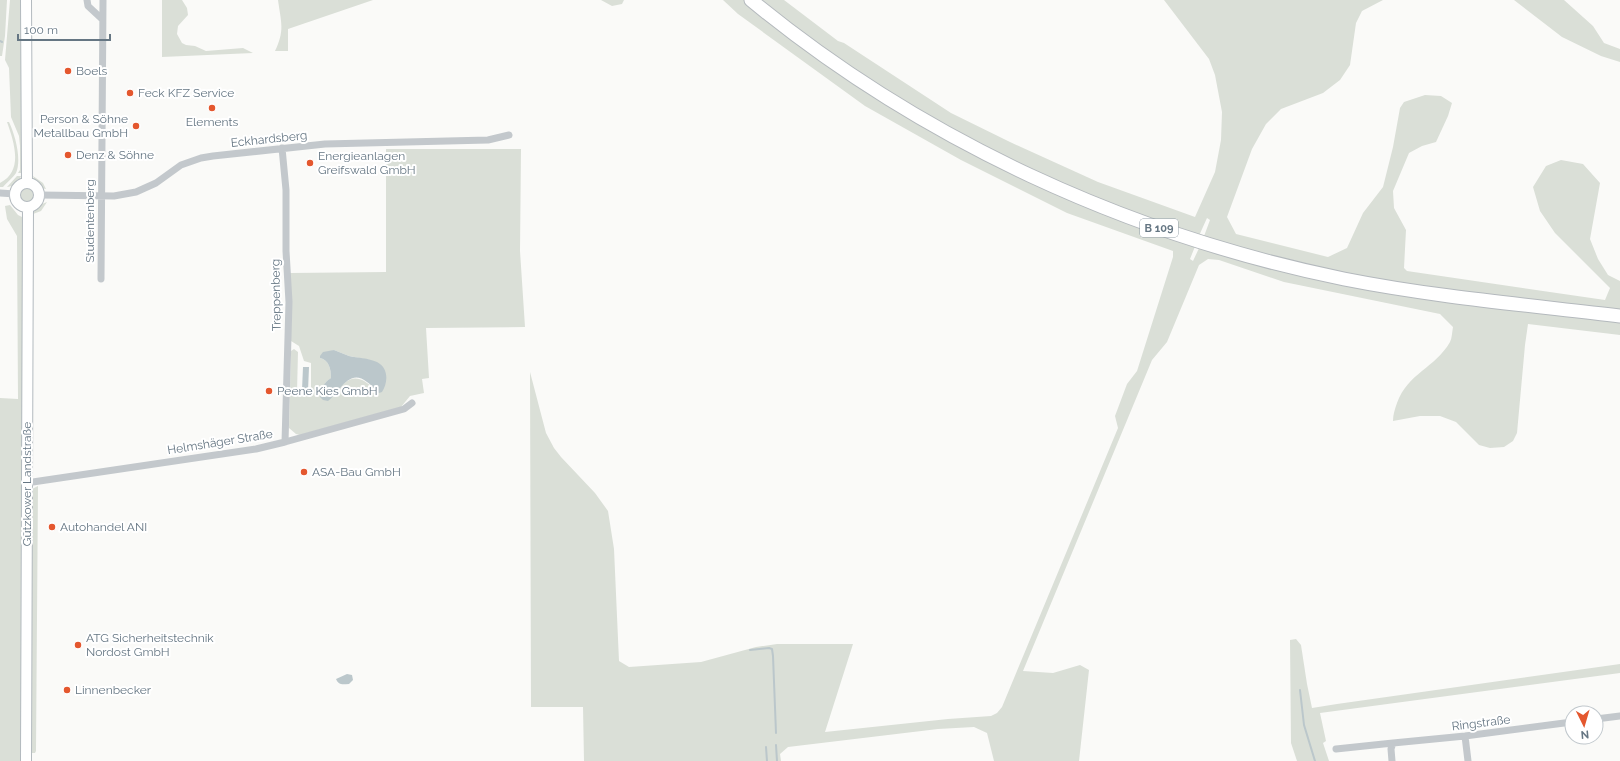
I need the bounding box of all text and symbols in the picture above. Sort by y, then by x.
scale bar [18,16,110,42]
text: 100 m [24,23,58,37]
place label: Boels [76,64,107,78]
marker: Boels [63,66,73,76]
place label: Feck KFZ Service [138,86,234,100]
marker: Feck KFZ Service [125,88,135,98]
marker: Elements [207,103,217,113]
place label: Person & Söhne Metallbau GmbH [34,112,128,140]
place label: Elements [186,115,238,129]
marker: Person & Söhne Metallbau GmbH [131,121,141,131]
street label: Eckhardsberg [230,128,308,150]
place label: Denz & Söhne [76,148,154,162]
place label: Energieanlagen Greifswald GmbH [318,149,416,177]
marker: Denz & Söhne [63,150,73,160]
marker: Energieanlagen Greifswald GmbH [305,158,315,168]
street label: Studentenberg [83,179,97,263]
road number: B 109 [1140,219,1178,237]
street label: Treppenberg [268,259,284,331]
place label: Peene Kies GmbH [277,384,378,398]
marker: Peene Kies GmbH [264,386,274,396]
street label: Gützkower Landstraße [20,422,34,546]
street label: Helmshäger Straße [166,427,274,457]
place label: ASA-Bau GmbH [312,465,401,479]
marker: ASA-Bau GmbH [299,467,309,477]
place label: Autohandel ANI [60,520,147,534]
marker: Autohandel ANI [47,522,57,532]
place label: ATG Sicherheitstechnik Nordost GmbH [86,631,214,659]
marker: ATG Sicherheitstechnik Nordost GmbH [73,640,83,650]
place label: Linnenbecker [75,683,152,697]
marker: Linnenbecker [62,685,72,695]
north arrow [1564,705,1604,745]
street label: Ringstraße [1451,712,1511,734]
text: N [1580,728,1590,741]

